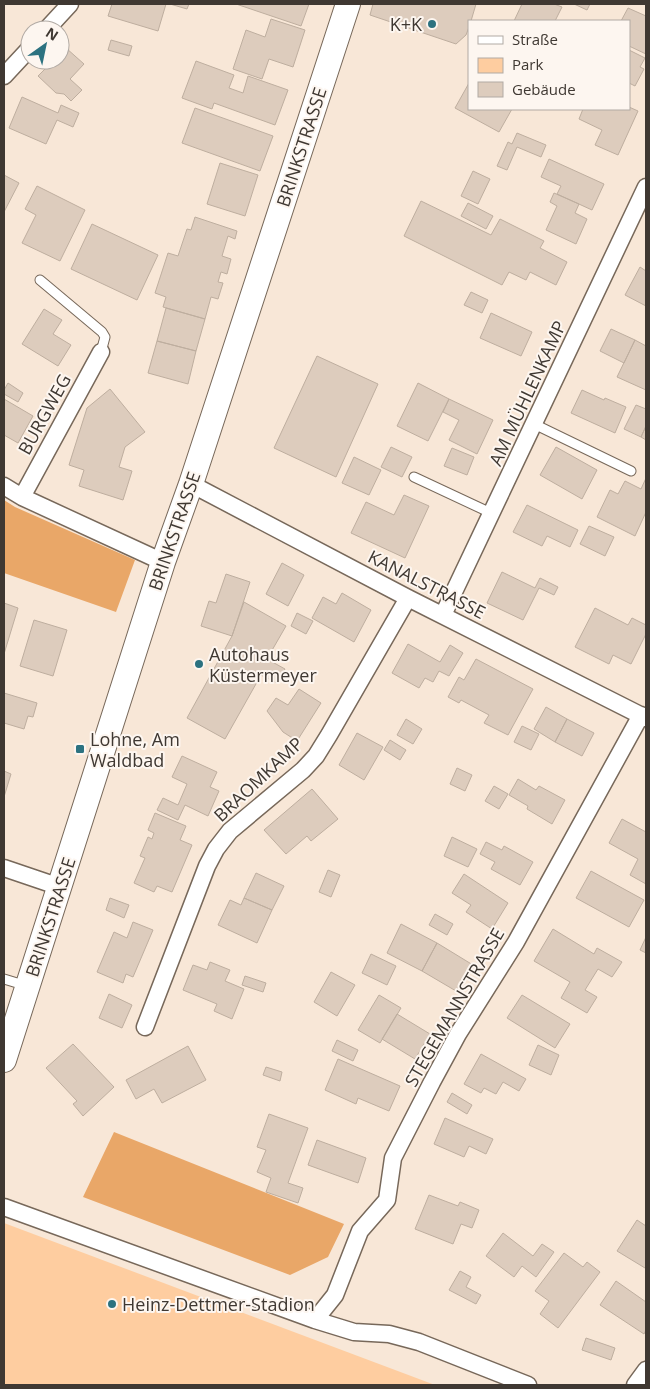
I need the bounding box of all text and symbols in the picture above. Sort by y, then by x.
place label: K+K [390,12,423,36]
marker: K+K [426,18,438,30]
north arrow [20,20,70,70]
legend [468,20,630,110]
text: N [42,23,62,45]
text: Straße [512,29,558,49]
text: Park [512,54,543,74]
text: Gebäude [512,79,576,99]
street label: BRINKSTRASSE [270,84,332,210]
street label: AM MÜHLENKAMP [483,317,571,469]
street label: BURGWEG [12,369,76,459]
street label: BRINKSTRASSE [142,468,206,594]
street label: KANALSTRASSE [364,544,490,624]
place label: Autohaus Küstermeyer [209,642,317,687]
marker: Autohaus Küstermeyer [193,658,205,670]
place label: Lohne, Am Waldbad [90,727,180,772]
street label: BRAOMKAMP [208,731,308,827]
marker: Lohne, Am Waldbad [74,743,86,755]
street label: BRINKSTRASSE [19,854,81,980]
street label: STEGEMANNSTRASSE [399,923,509,1091]
place label: Heinz-Dettmer-Stadion [122,1292,315,1316]
marker: Heinz-Dettmer-Stadion [106,1298,118,1310]

